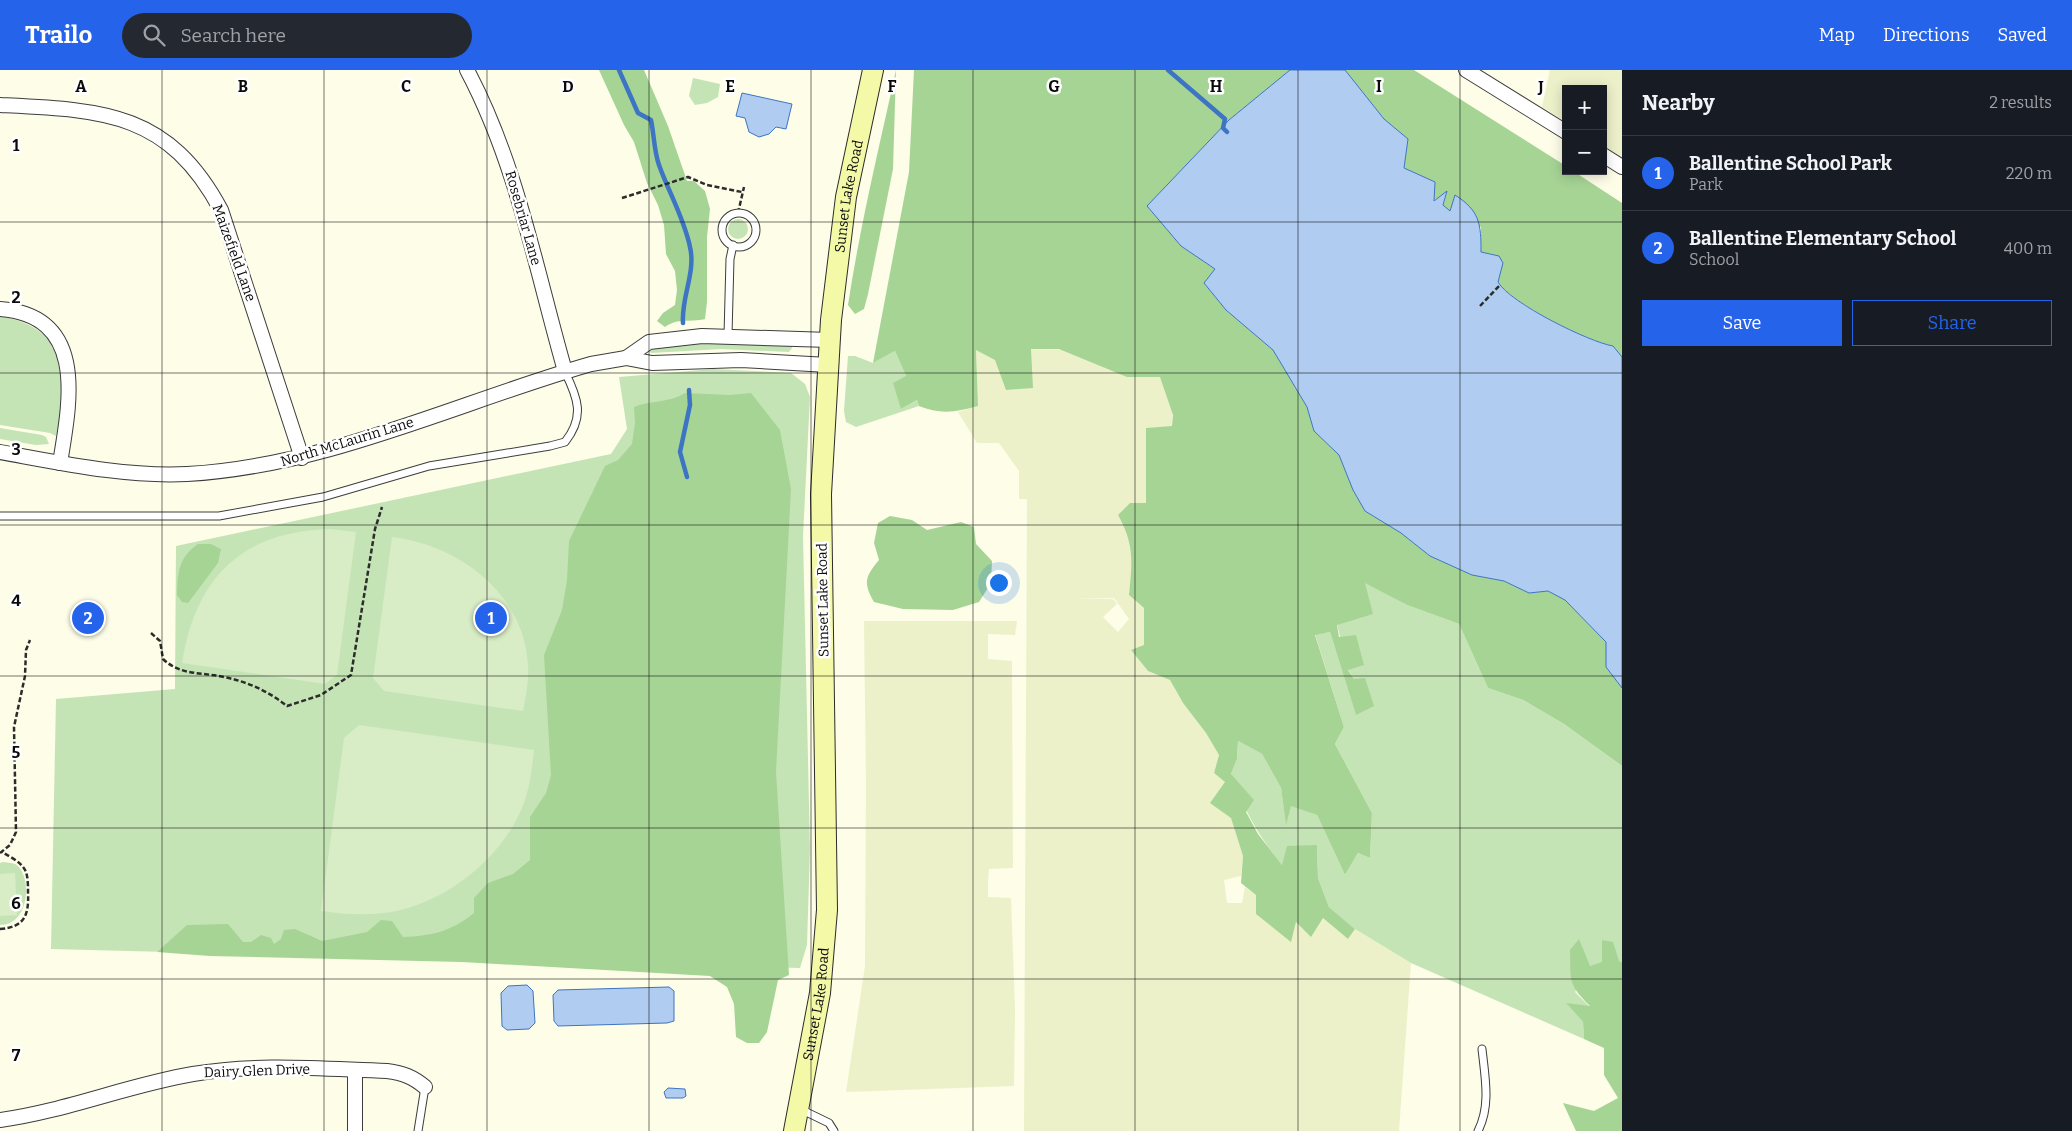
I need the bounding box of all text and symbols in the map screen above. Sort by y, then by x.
search box [122,13,472,58]
text: Trailo [25,21,92,49]
icon: search [140,21,168,49]
text: Search here [180,24,286,47]
text: Map [1819,24,1855,46]
text: Directions [1883,24,1970,46]
text: Saved [1998,24,2047,46]
text: A [75,77,87,96]
text: B [238,77,248,96]
text: C [401,77,411,96]
text: D [562,77,574,96]
text: E [725,77,735,96]
text: F [888,77,897,96]
text: G [1048,77,1060,96]
text: H [1210,77,1223,96]
text: I [1376,77,1382,96]
text: J [1537,77,1544,96]
map controls [1562,85,1607,175]
button: + [1562,85,1607,130]
text: Nearby [1642,90,1715,116]
text: 2 results [1989,93,2052,112]
button: − [1562,130,1607,175]
text: 1 [13,136,20,155]
street label: Sunset Lake Road [831,138,866,254]
text: Ballentine School Park [1689,152,1892,175]
text: 1 [1655,164,1661,183]
text: 220 m [2006,164,2052,183]
street label: Rosebriar Lane [501,169,545,267]
text: Park [1689,175,1723,194]
street label: Maizefield Lane [209,202,259,304]
text: Ballentine Elementary School [1689,227,1957,250]
text: 2 [1653,239,1663,258]
text: 400 m [2004,239,2052,258]
text: School [1689,250,1739,269]
text: 2 [11,288,21,307]
button: Save [1642,300,1842,346]
button: Share [1852,300,2052,346]
street label: North McLaurin Lane [278,414,416,470]
text: 3 [11,440,21,459]
street label: Sunset Lake Road [814,543,832,657]
your location [986,570,1012,596]
text: 4 [11,591,21,610]
pin: 2 [72,599,104,637]
pin: 1 [475,599,507,637]
text: 5 [12,743,21,762]
text: 6 [11,894,21,913]
street label: Sunset Lake Road [799,947,832,1062]
text: 7 [12,1046,21,1065]
street label: Dairy Glen Drive [204,1061,310,1081]

